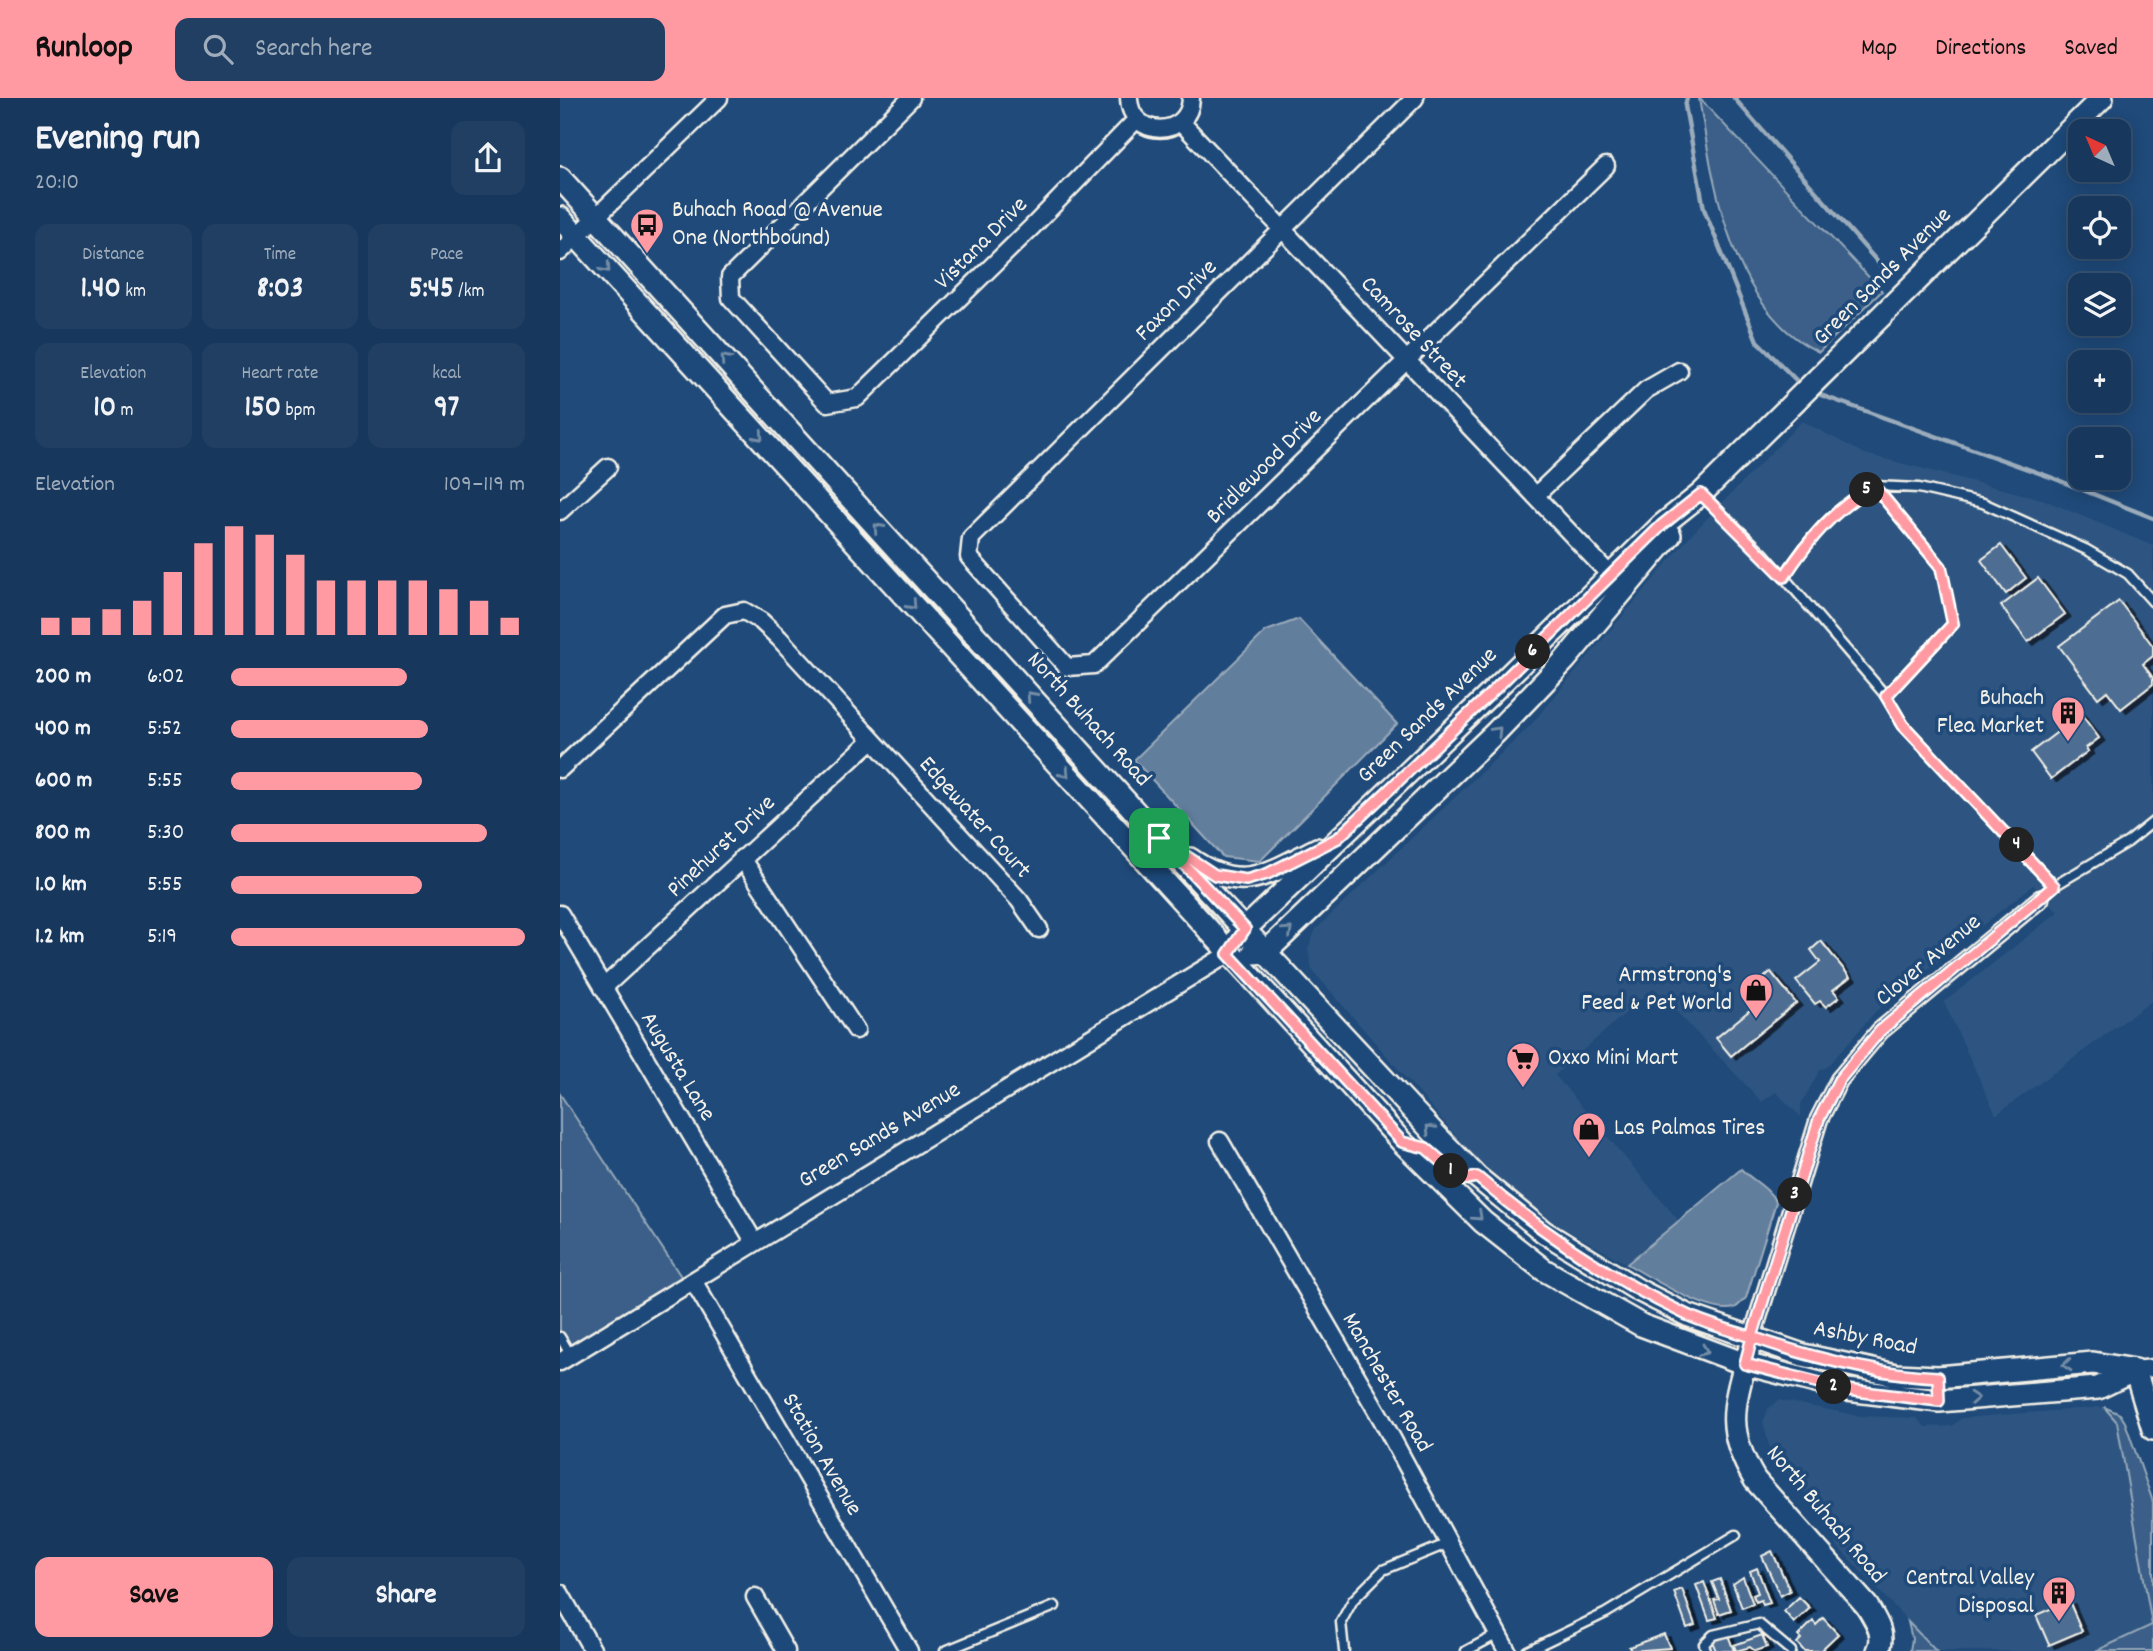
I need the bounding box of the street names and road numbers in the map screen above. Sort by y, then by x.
street label: Vistana Drive [927,189,1037,299]
street label: Green Sands Avenue [1806,200,1960,354]
street label: Faxon Drive [1128,252,1226,350]
street label: Camrose Street [1352,269,1475,397]
street label: Bridlewood Drive [1199,401,1331,533]
street label: Green Sands Avenue [1350,640,1506,792]
street label: North Buhach Road [1018,645,1158,795]
street label: Edgewater Court [910,749,1038,887]
street label: Pinehurst Drive [660,788,784,906]
street label: Clover Avenue [1869,907,1989,1015]
street label: Augusta Lane [631,1006,723,1128]
street label: Green Sands Avenue [792,1074,968,1198]
street label: Manchester Road [1332,1307,1440,1459]
street label: Ashby Road [1810,1312,1920,1366]
street label: Station Avenue [772,1387,870,1523]
street label: North Buhach Road [1757,1438,1893,1592]

